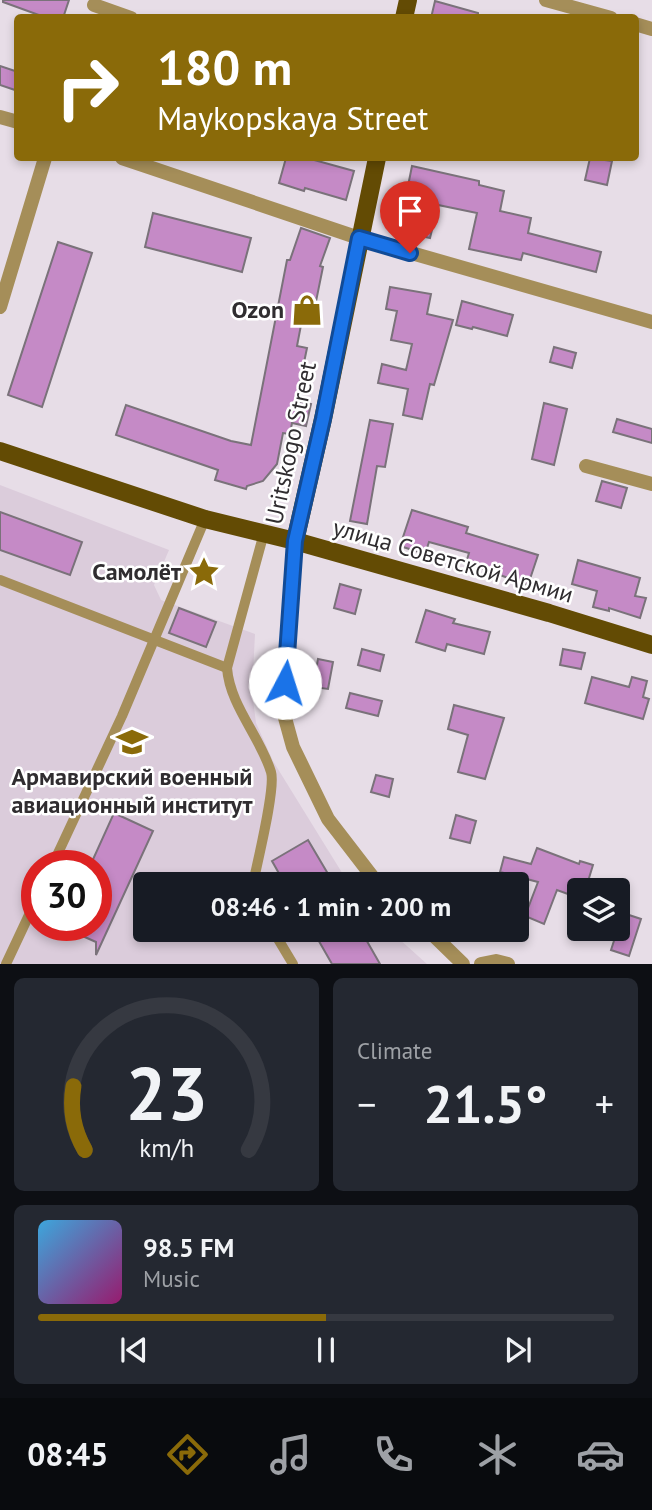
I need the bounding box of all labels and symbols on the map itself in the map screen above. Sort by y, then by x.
pin [380,181,440,253]
shop icon: Ozon [290,293,324,327]
place label: Ozon [232,294,284,325]
street label: Uritskogo Street [258,358,323,527]
street label: улица Советской Армии [329,511,577,610]
place icon: Самолёт [187,555,221,589]
place label: Самолёт [92,556,182,587]
position arrow [248,646,322,720]
school or university icon: Армавирский военный авиационный институт [115,725,149,759]
place label: Армавирский военный авиационный институт [11,761,254,820]
speed limit sign: 30 [21,850,112,941]

